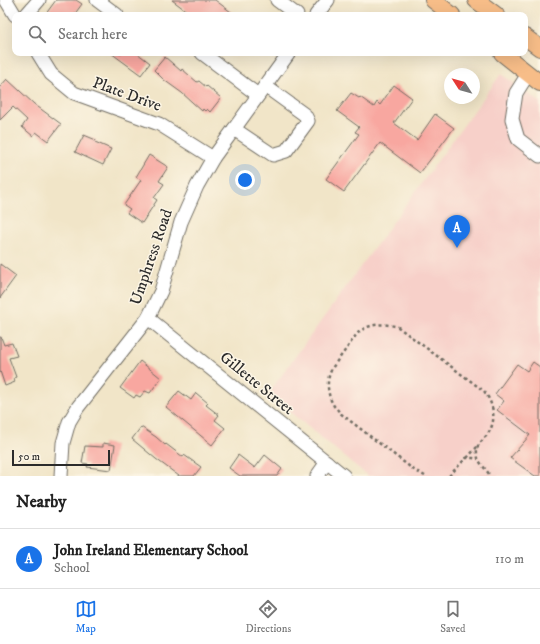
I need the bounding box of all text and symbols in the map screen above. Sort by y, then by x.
search box [12,12,528,56]
icon: search [26,23,48,45]
text: Search here [58,25,127,44]
north arrow [444,68,480,104]
street label: Plate Drive [90,72,164,116]
your location [235,170,255,190]
street label: Umphress Road [125,206,177,308]
pin: A [444,215,470,248]
street label: Gillette Street [216,347,298,419]
scale bar [12,448,110,467]
text: 50 m [18,450,40,464]
text: Nearby [16,491,66,513]
text: John Ireland Elementary School [54,541,248,560]
text: A [25,551,33,567]
text: 110 m [495,551,524,567]
text: School [54,560,90,576]
tab: Map [75,598,97,636]
tab: Directions [246,598,291,636]
tab: Saved [440,598,465,636]

